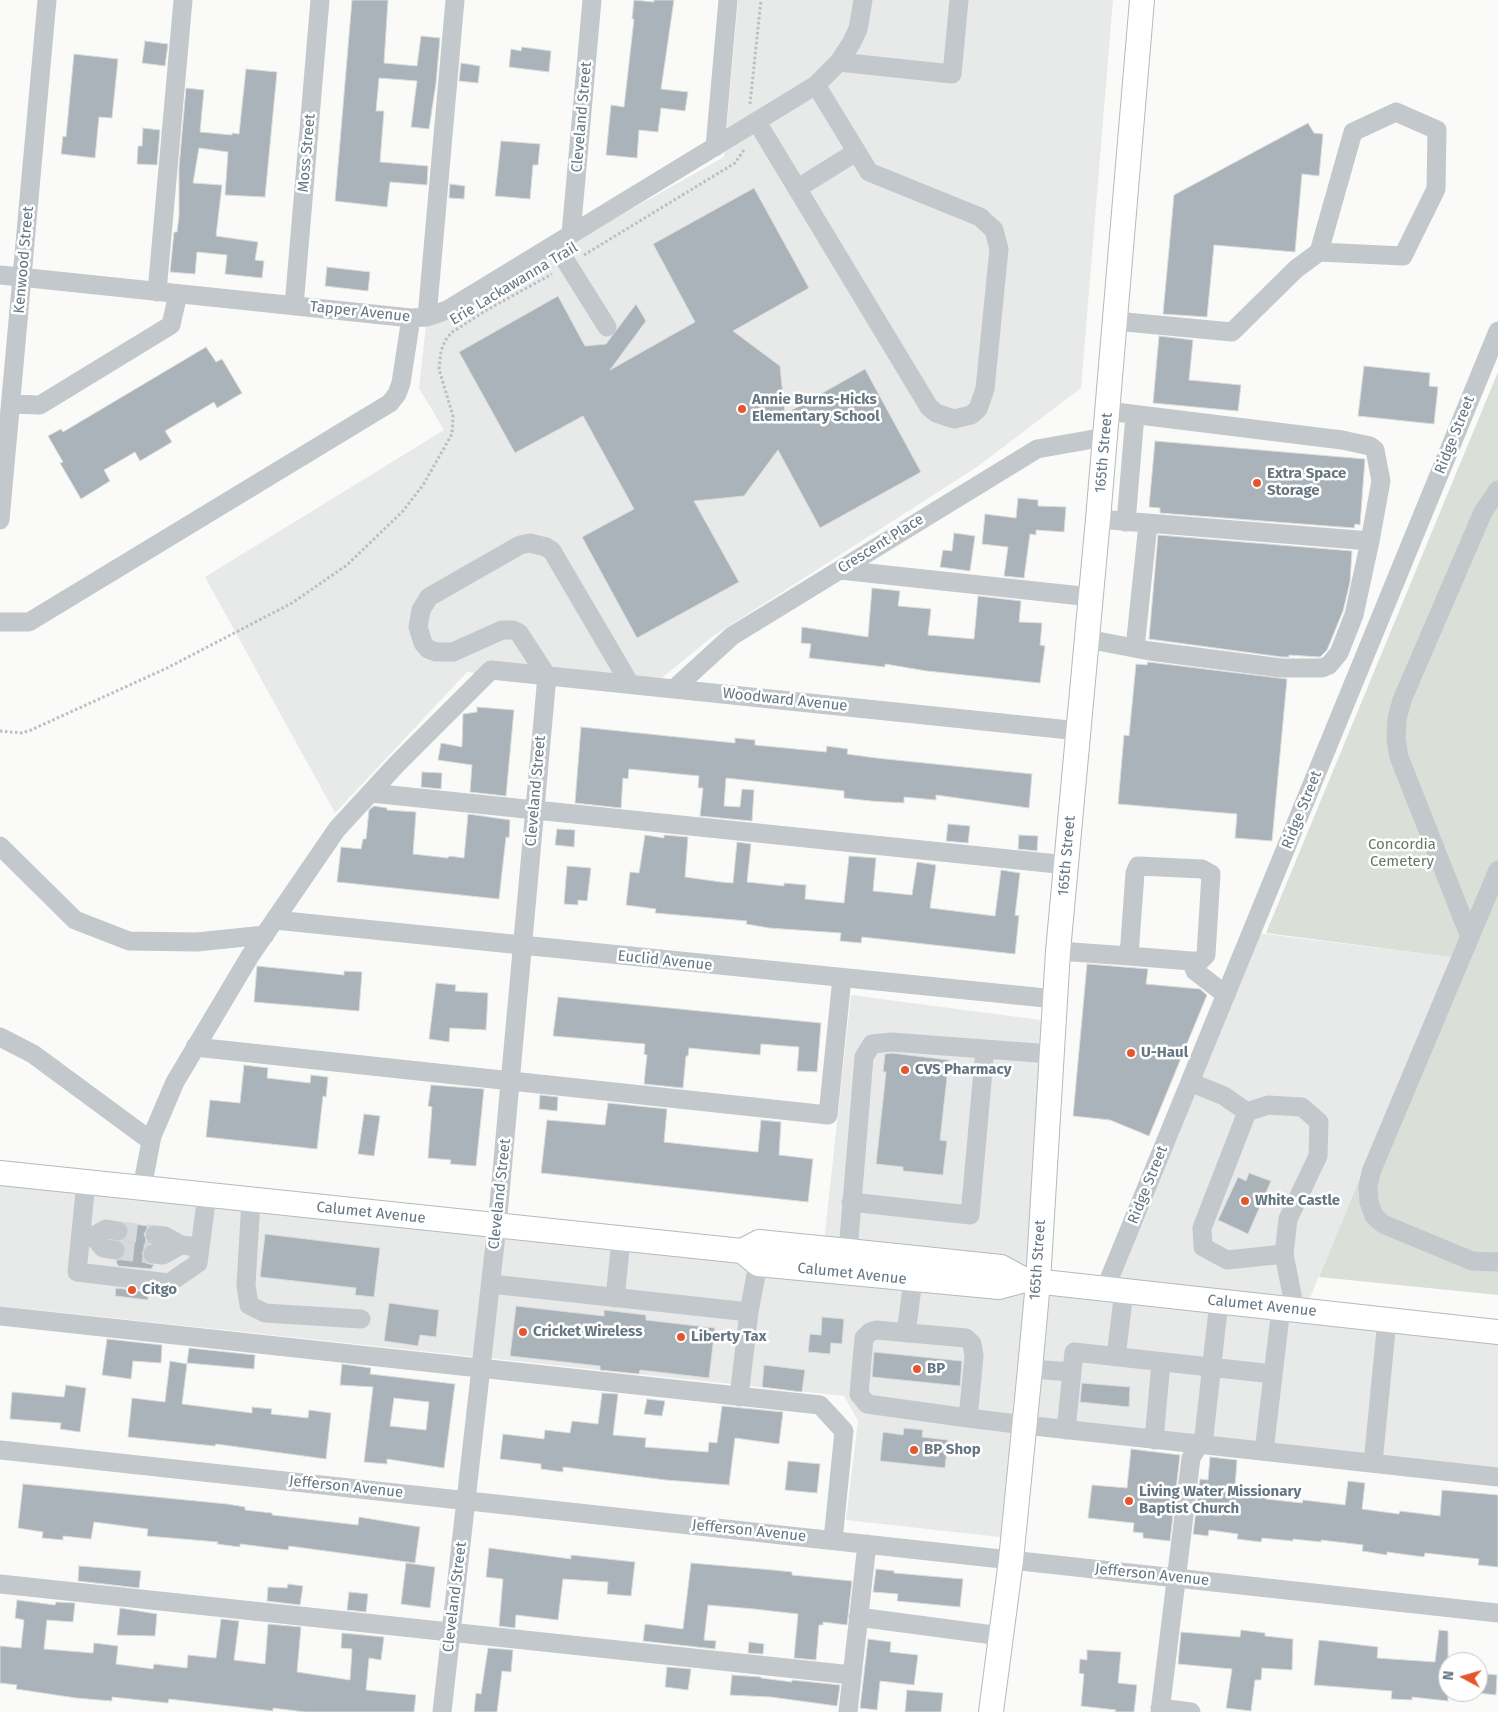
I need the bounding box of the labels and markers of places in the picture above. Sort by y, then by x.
place label: Annie Burns-Hicks Elementary School [752,391,880,426]
marker: Annie Burns-Hicks Elementary School [736,403,748,415]
place label: Extra Space Storage [1267,465,1346,500]
marker: Extra Space Storage [1251,477,1263,489]
place label: U-Haul [1141,1044,1188,1062]
marker: U-Haul [1125,1047,1137,1059]
place label: CVS Pharmacy [915,1061,1012,1079]
marker: CVS Pharmacy [899,1064,911,1076]
place label: White Castle [1255,1192,1340,1210]
marker: White Castle [1239,1195,1251,1207]
place label: Citgo [142,1281,177,1299]
marker: Citgo [126,1284,138,1296]
place label: Cricket Wireless [533,1323,642,1341]
marker: Cricket Wireless [517,1326,529,1338]
place label: Liberty Tax [691,1328,766,1346]
marker: Liberty Tax [675,1331,687,1343]
place label: BP [927,1360,945,1378]
marker: BP [911,1363,923,1375]
place label: BP Shop [924,1441,981,1459]
marker: BP Shop [908,1444,920,1456]
place label: Living Water Missionary Baptist Church [1139,1483,1301,1518]
marker: Living Water Missionary Baptist Church [1123,1495,1135,1507]

